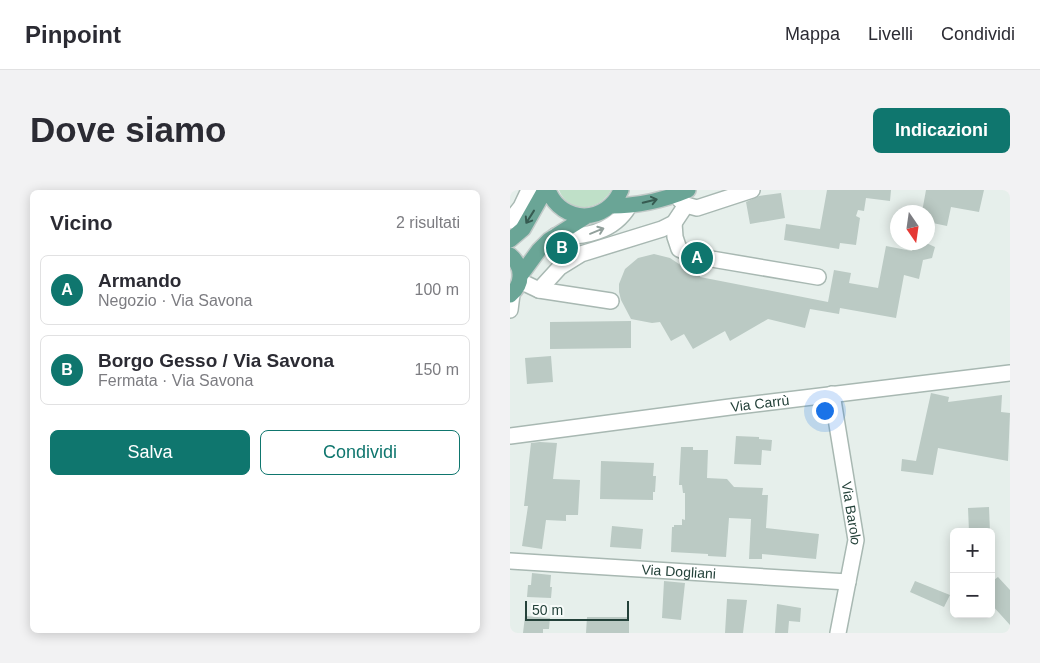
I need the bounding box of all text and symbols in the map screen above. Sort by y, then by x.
text: Pinpoint [25,21,121,48]
text: Mappa [785,24,840,44]
text: Livelli [868,24,913,44]
text: Condividi [941,24,1015,44]
button: Indicazioni [873,108,1010,153]
text: Dove siamo [30,110,226,149]
one-way arrow [642,196,658,205]
north arrow [890,205,935,250]
one-way arrow [525,210,535,224]
text: Vicino [50,211,113,234]
text: 2 risultati [396,214,460,231]
one-way arrow [588,226,604,235]
pin: B [546,229,578,267]
pin: A [681,239,713,277]
text: Armando [98,270,181,291]
text: A [61,281,73,298]
text: 100 m [415,281,459,298]
text: Negozio · Via Savona [98,292,252,309]
text: Borgo Gesso / Via Savona [98,350,334,371]
text: B [61,361,73,378]
text: 150 m [415,361,459,378]
text: Fermata · Via Savona [98,372,253,389]
street label: Via Carrù [730,392,790,415]
your location [812,398,838,424]
button: Salva [50,430,250,475]
button: Condividi [260,430,460,475]
street label: Via Barolo [839,480,864,547]
map controls [950,528,995,618]
button: + [950,528,995,573]
street label: Via Dogliani [641,561,716,582]
button: − [950,573,995,618]
scale bar [525,598,629,621]
text: 50 m [532,602,563,618]

